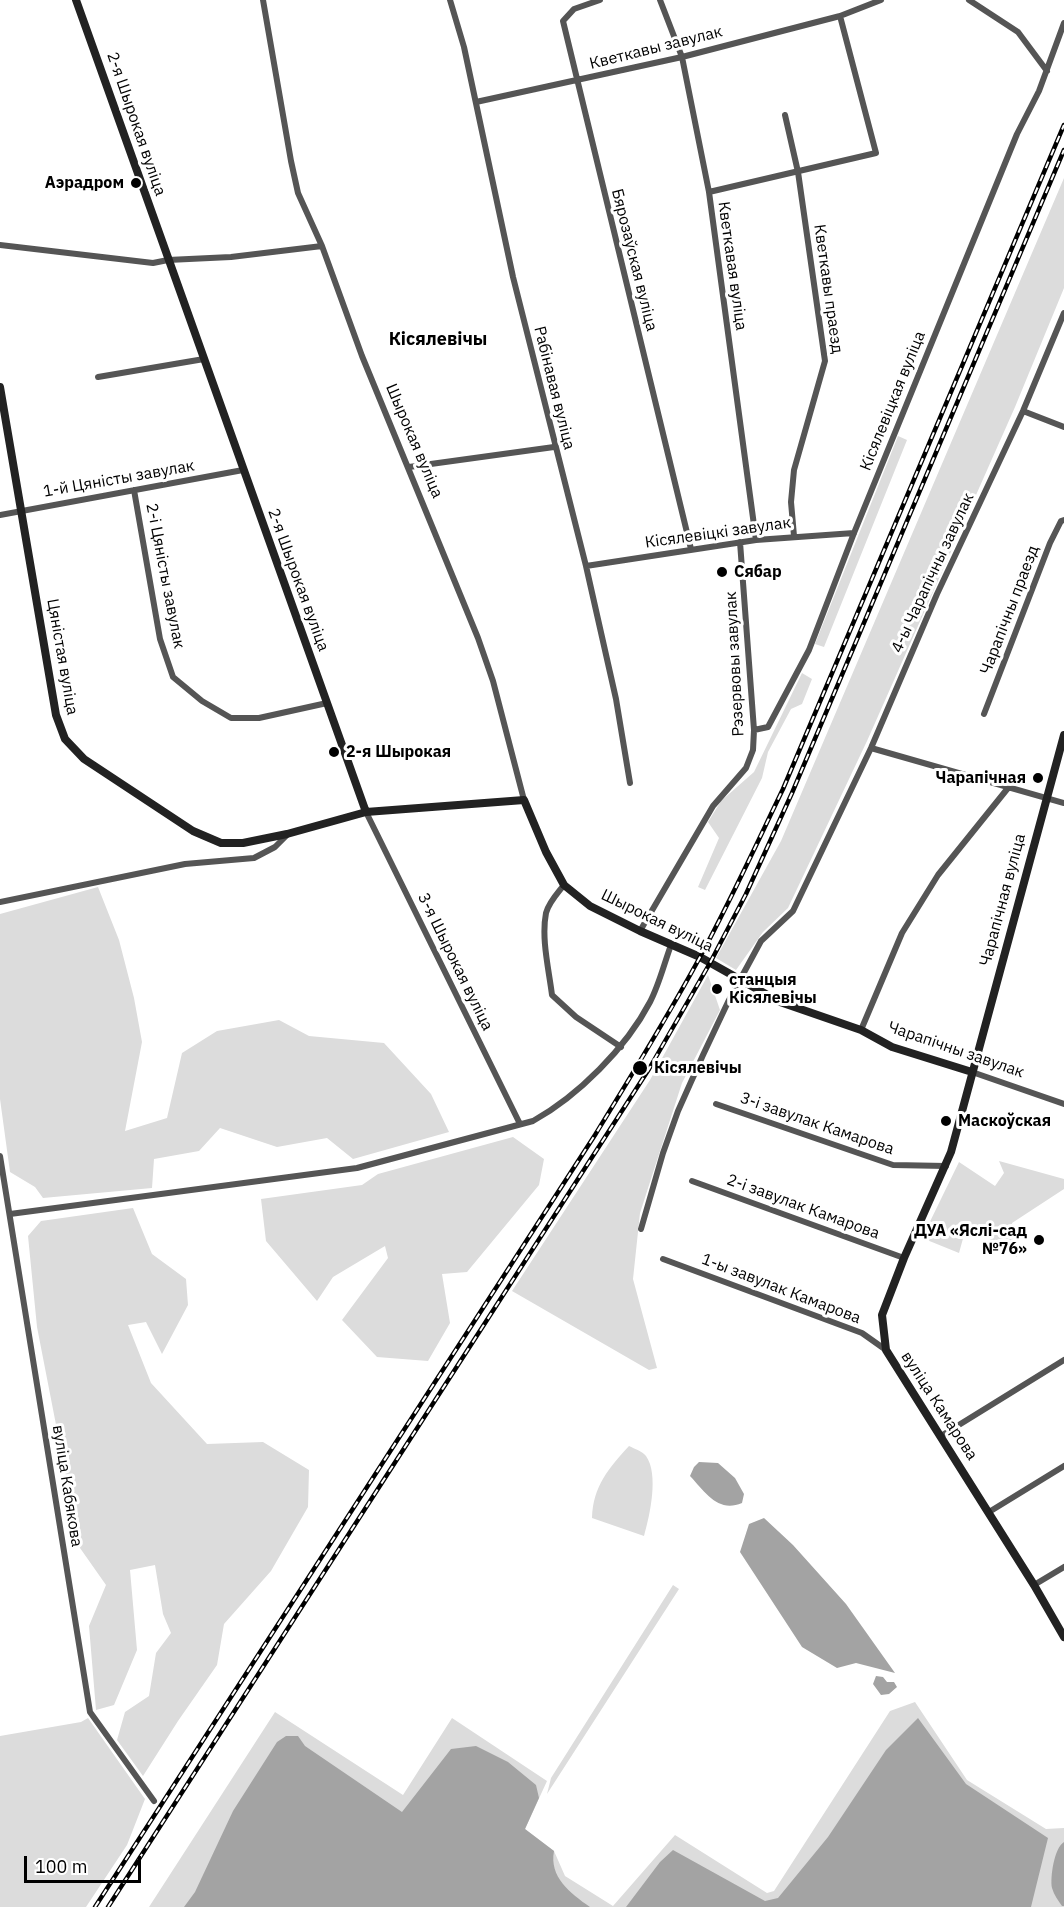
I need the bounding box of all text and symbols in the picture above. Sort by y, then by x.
street label: Кветкавы завулак [588,22,724,74]
street label: 2-я Шырокая вуліца [102,50,170,198]
place label: Аэрадром [45,173,124,193]
marker: Аэрадром [129,176,143,190]
street label: Бярозаўская вуліца [607,187,661,333]
street label: Кветкавая вуліца [713,200,751,332]
street label: Кветкавы праезд [809,223,847,355]
street label: Рабінавая вуліца [529,324,579,452]
district label: Кісялевічы [389,329,487,351]
street label: Кісялевіцкая вуліца [856,329,930,473]
street label: Шырокая вуліца [381,381,447,501]
street label: 1-й Цяністы завулак [42,456,196,502]
street label: 4-ы Чарапічны завулак [888,490,978,656]
street label: 2-і Цяністы завулак [141,502,189,650]
street label: 2-я Шырокая вуліца [263,506,333,654]
street label: Кісялевіцкі завулак [644,513,792,553]
street label: Чарапічны праезд [977,543,1043,677]
place label: Сябар [734,562,782,582]
marker: Сябар [715,565,729,579]
street label: Рэзервовы завулак [722,591,748,737]
street label: Цяністая вуліца [42,597,82,717]
place label: 2-я Шырокая [346,742,451,762]
marker: 2-я Шырокая [327,745,341,759]
place label: Чарапічная [936,768,1026,788]
marker: Чарапічная [1031,771,1045,785]
street label: Чарапічная вуліца [976,832,1030,968]
street label: Шырокая вуліца [598,886,716,956]
street label: 3-я Шырокая вуліца [413,890,497,1034]
place label: станцыя Кісялевічы [729,970,817,1008]
marker: станцыя Кісялевічы [710,982,724,996]
street label: Чарапічны завулак [885,1018,1027,1082]
place label: Кісялевічы [654,1058,742,1078]
marker: Кісялевічы [631,1059,649,1077]
street label: 3-і завулак Камарова [738,1089,896,1159]
place label: Маскоўская [958,1111,1051,1131]
marker: Маскоўская [939,1114,953,1128]
street label: 2-і завулак Камарова [724,1170,882,1244]
place label: ДУА «Яслі-сад №76» [914,1221,1027,1259]
marker: ДУА «Яслі-сад №76» [1032,1233,1046,1247]
street label: 1-ы завулак Камарова [699,1250,863,1328]
street label: вуліца Камарова [897,1348,981,1464]
street label: вуліца Кабякова [48,1424,86,1548]
scale bar [27,1844,144,1882]
text: 100 m [35,1855,87,1878]

